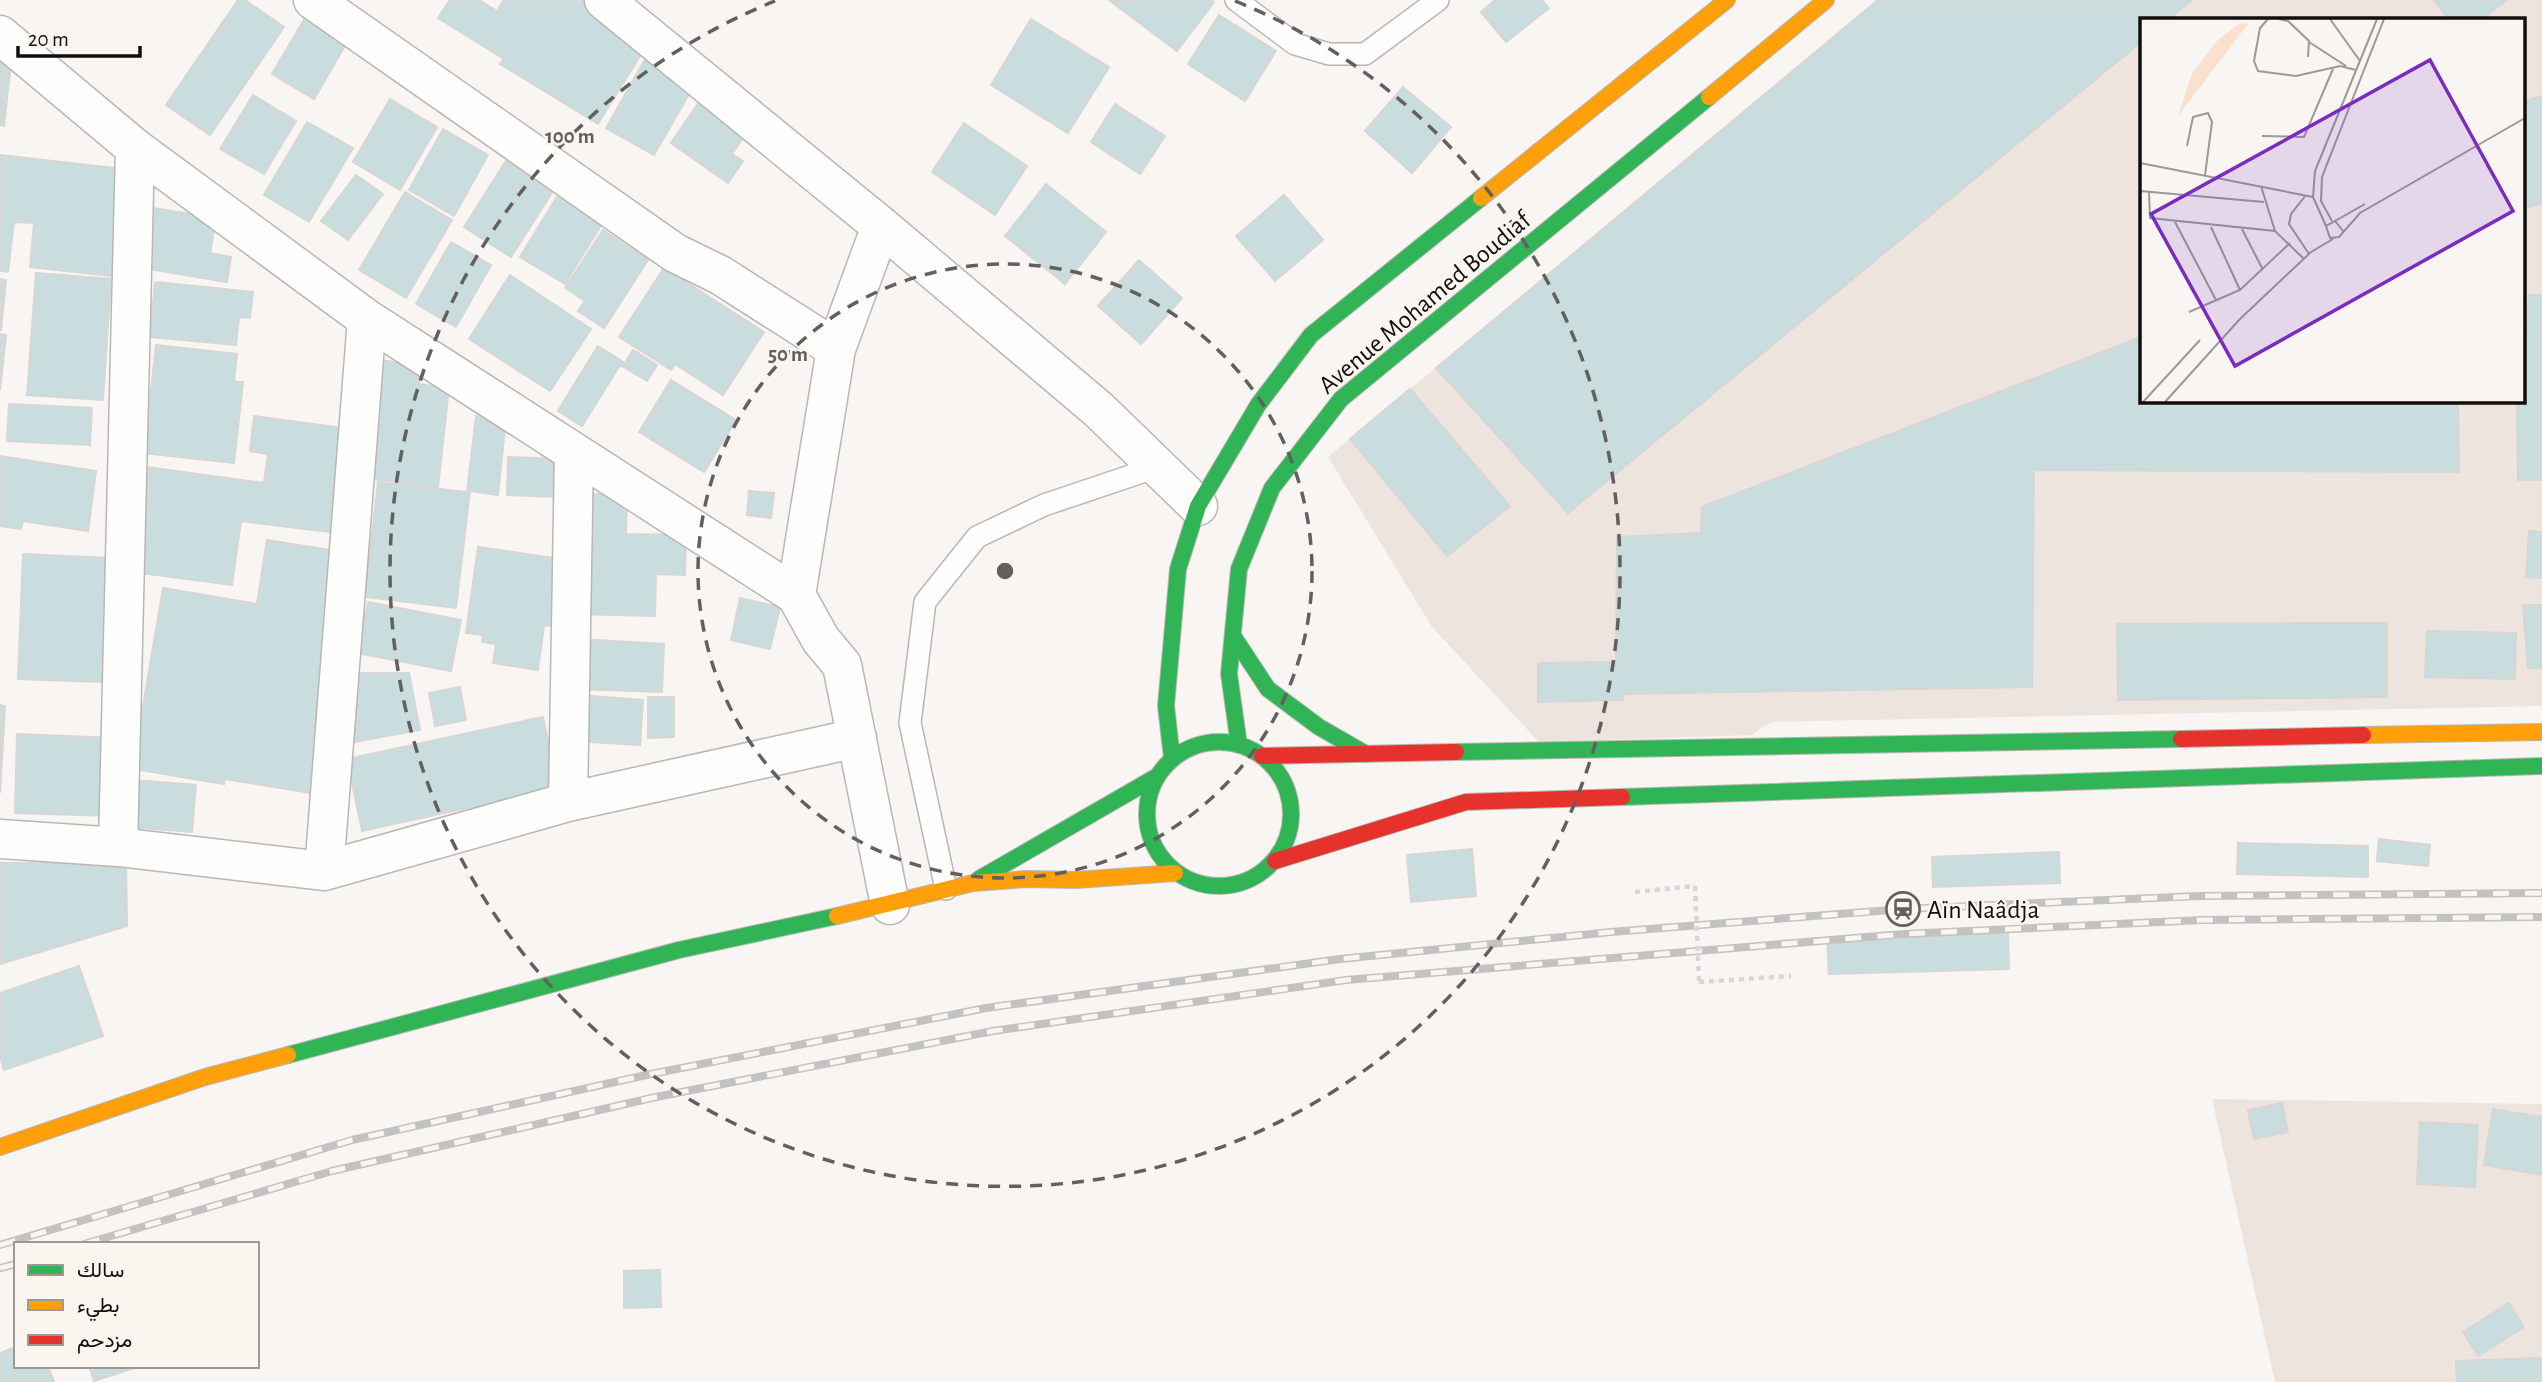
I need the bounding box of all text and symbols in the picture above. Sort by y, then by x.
scale bar [18,14,140,58]
inset map [2140,18,2524,402]
text: 20 m [28,29,69,50]
text: 100 m [545,126,595,147]
street label: Avenue Mohamed Boudiaf [1314,205,1537,399]
text: 50 m [768,344,808,365]
centre of rings [993,559,1017,583]
station icon: Aïn Naâdja [1884,890,1922,928]
place label: Aïn Naâdja [1927,897,2040,923]
legend [14,1242,259,1368]
text: سالك [77,1260,124,1281]
text: بطيء [77,1295,120,1322]
text: مزدحم [77,1330,132,1354]

